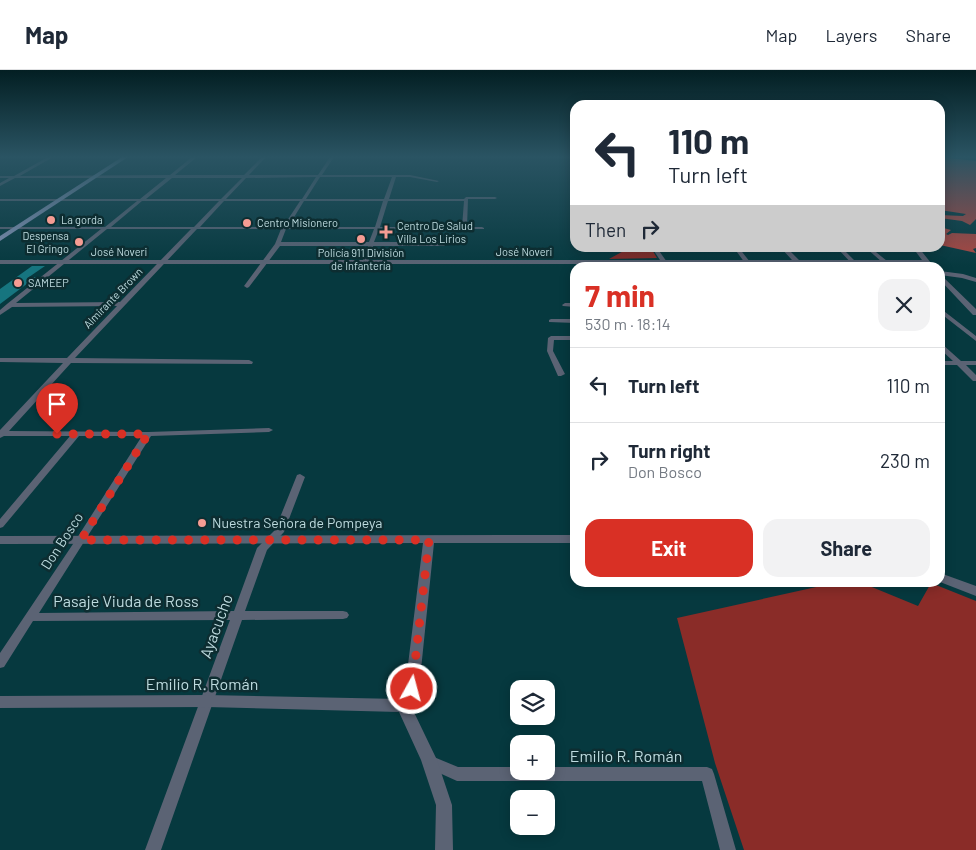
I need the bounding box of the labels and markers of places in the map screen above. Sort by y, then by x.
place label: La gorda [61,213,103,226]
marker: La gorda [45,214,57,226]
place label: Centro Misionero [257,216,338,229]
marker: Centro Misionero [241,217,253,229]
place label: Centro De Salud Villa Los Lirios [397,219,473,245]
marker: Centro De Salud Villa Los Lirios [379,225,393,239]
place label: Despensa El Gringo [22,229,69,255]
marker: Policía 911 División de Infantería [355,233,367,245]
marker: Despensa El Gringo [73,236,85,248]
place label: Policía 911 División de Infantería [318,246,404,272]
place label: SAMEEP [28,276,69,289]
marker: SAMEEP [12,277,24,289]
pin [36,383,78,434]
place label: Nuestra Señora de Pompeya [212,514,383,531]
marker: Nuestra Señora de Pompeya [196,517,208,529]

